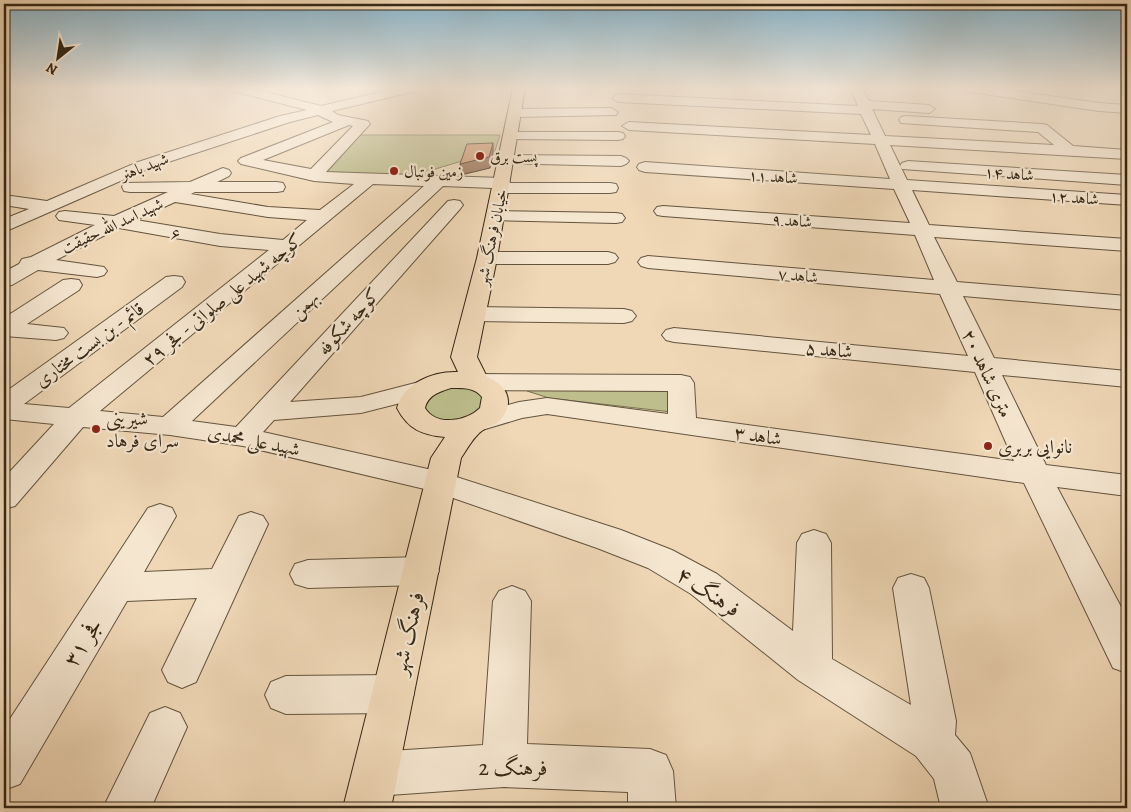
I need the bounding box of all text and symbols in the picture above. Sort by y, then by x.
north arrow [32,32,82,82]
text: N [43,58,61,80]
place label: پست برق [490,146,539,168]
street label: شهید باهنر [115,148,172,187]
marker: پست برق [474,150,486,162]
place label: زمین فوتبال [404,161,463,183]
street label: شاهد ۱۴ [984,161,1034,187]
street label: شاهد ۱۱ [748,164,798,190]
marker: زمین فوتبال [388,165,400,177]
street label: شاهد ۱۲ [1049,185,1099,211]
street label: خیابان فرهنگ شهر [471,187,513,289]
street label: شهید اسد الله حقیقت [57,191,167,259]
street label: شاهد ۹ [771,209,813,233]
street label: ۶ [169,222,182,246]
street label: کوچه شهید علی صلواتی - فجر ۲۹ [137,227,309,373]
street label: شاهد ۷ [777,263,819,289]
street label: کوچه شکوفه [311,282,386,361]
street label: بهمن [285,285,325,325]
street label: قائم - بن بست مختاری [29,296,152,396]
street label: ۲۰ متری شاهد [955,325,1019,422]
street label: شاهد ۵ [804,335,854,365]
place label: شیرینی سرای فرهاد [106,406,179,454]
street label: شهید علی محمدی [205,419,302,464]
street label: شاهد ۳ [732,420,783,452]
marker: شیرینی سرای فرهاد [90,423,102,435]
place label: نانوایی بربری [998,434,1072,460]
marker: نانوایی بربری [982,440,994,452]
street label: فرهنگ ۴ [670,559,746,624]
street label: فرهنگ شهر [383,589,432,679]
street label: فجر ۳۱ [56,612,109,673]
street label: فرهنگ 2 [478,753,548,783]

